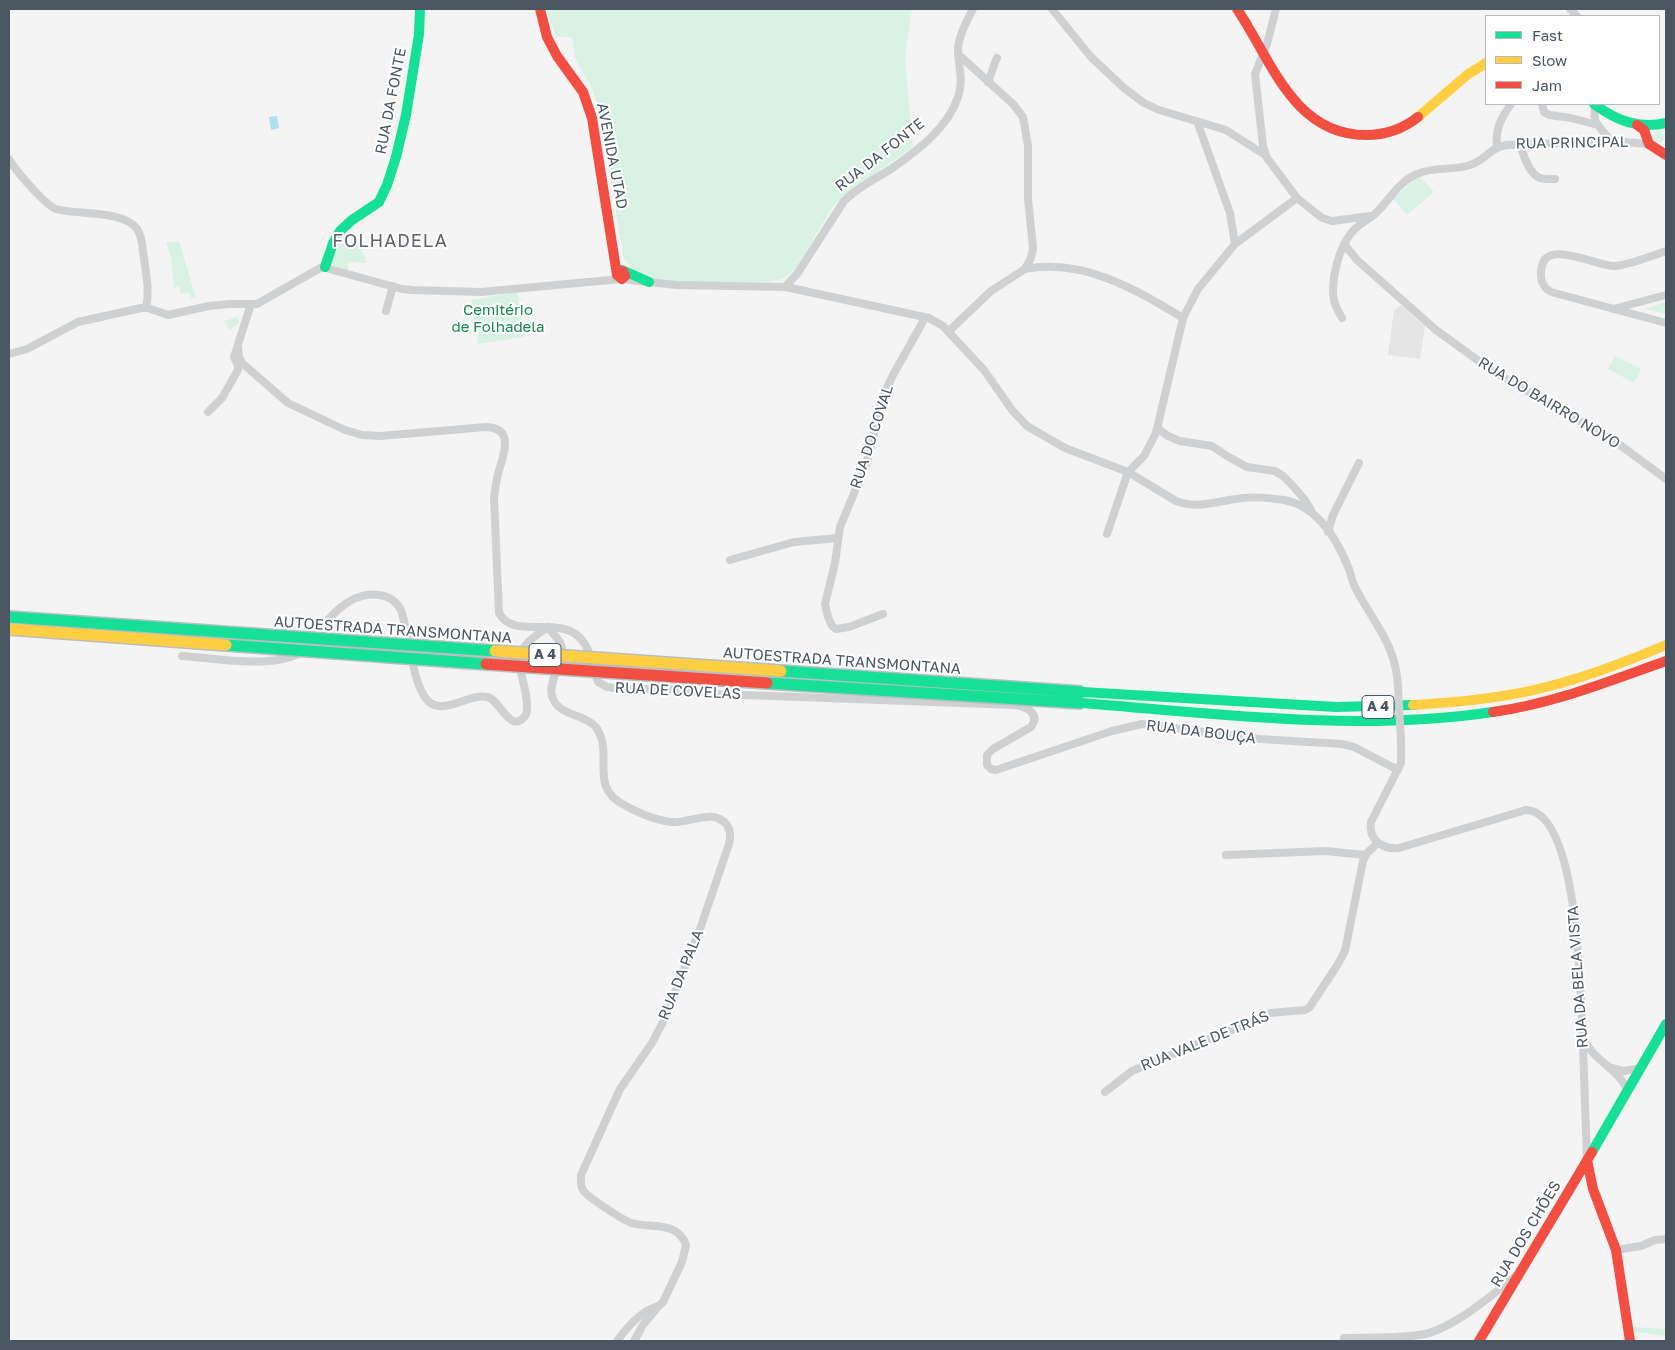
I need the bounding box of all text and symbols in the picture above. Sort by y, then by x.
legend [1485,15,1660,105]
text: Fast [1532,26,1563,44]
street label: RUA DA FONTE [372,46,410,156]
text: Slow [1532,51,1567,69]
text: Jam [1532,76,1562,94]
street label: AVENIDA UTAD [593,101,631,211]
street label: RUA DA FONTE [832,115,928,195]
street label: RUA PRINCIPAL [1516,133,1628,153]
district label: FOLHADELA [331,230,449,252]
park label: Cemitério de Folhadela [451,301,545,336]
street label: RUA DO BAIRRO NOVO [1475,353,1623,453]
street label: RUA DO COVAL [847,383,897,491]
street label: AUTOESTRADA TRANSMONTANA [273,613,513,647]
road number: A 4 [529,644,561,666]
street label: AUTOESTRADA TRANSMONTANA [722,644,962,678]
street label: RUA DE COVELAS [614,679,742,703]
road number: A 4 [1362,696,1394,719]
street label: RUA DA BOUÇA [1145,716,1257,748]
street label: RUA DA BELA VISTA [1564,905,1592,1049]
street label: RUA DA PALA [655,927,707,1023]
street label: RUA VALE DE TRÁS [1138,1007,1272,1075]
street label: RUA DOS CHÕES [1487,1178,1565,1290]

